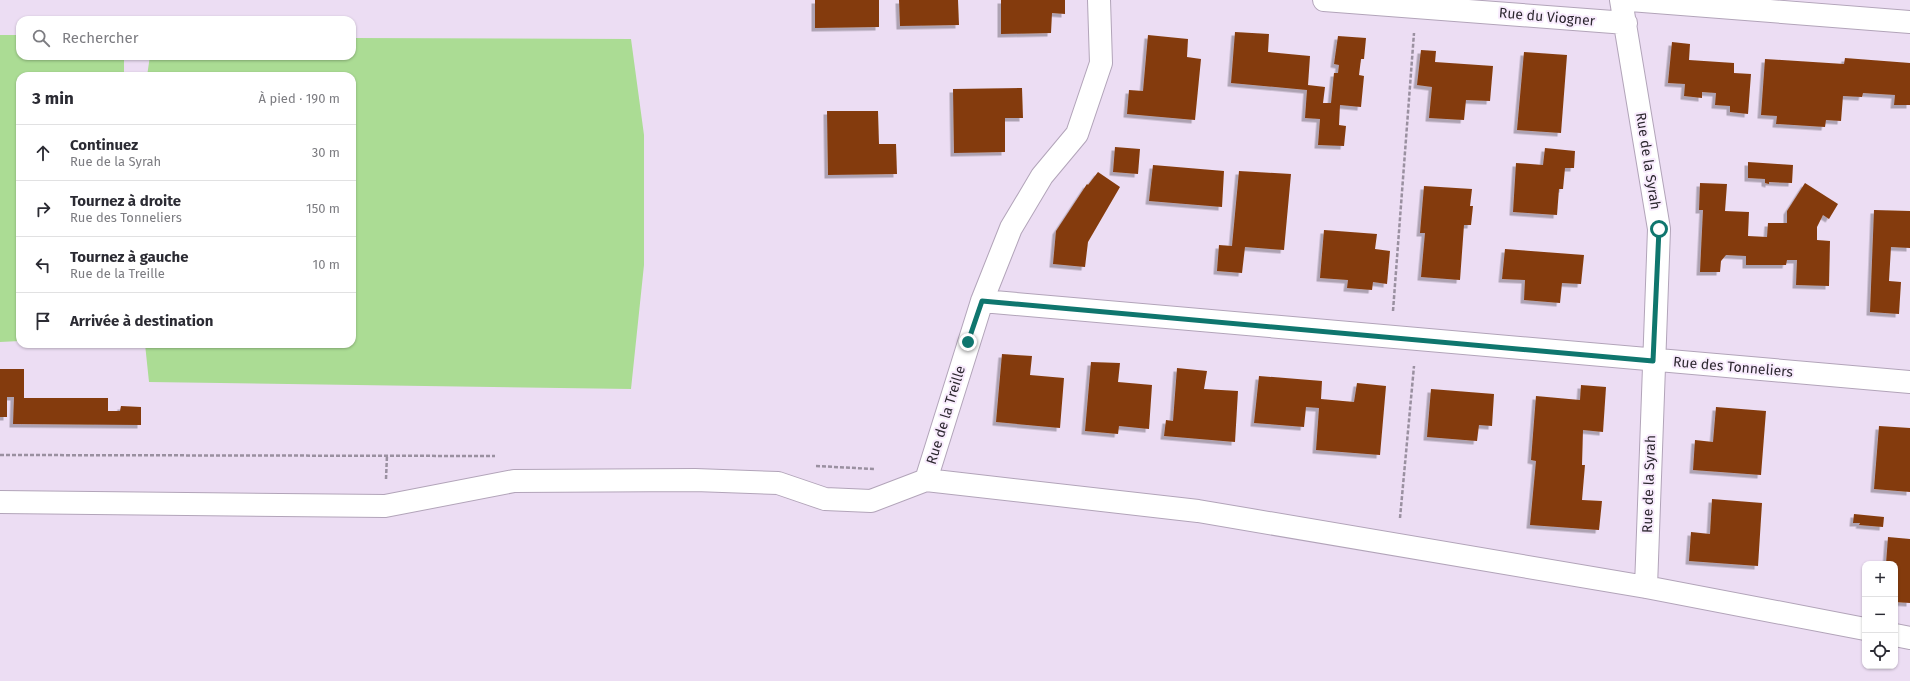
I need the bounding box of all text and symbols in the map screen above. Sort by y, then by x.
street label: Rue du Viogner [1498,4,1596,30]
search box [16,16,356,60]
icon: search [30,27,52,49]
text: Rechercher [62,29,138,47]
text: 3 min [32,88,74,109]
text: À pied · 190 m [259,91,340,106]
street label: Rue de la Syrah [1632,111,1664,211]
text: Continuez [70,136,138,154]
icon: ahead [32,142,54,164]
text: 30 m [312,145,340,160]
text: Rue de la Syrah [70,154,161,169]
text: Tournez à droite [70,192,181,210]
icon: right [32,198,54,220]
text: 150 m [306,201,340,216]
text: Rue des Tonneliers [70,210,182,225]
route start [1650,220,1668,238]
text: Tournez à gauche [70,248,189,266]
icon: left [32,254,54,276]
text: 10 m [313,257,340,272]
text: Rue de la Treille [70,266,165,281]
icon: arrive [32,310,54,332]
text: Arrivée à destination [70,312,213,330]
route end [959,333,977,351]
street label: Rue des Tonneliers [1672,353,1794,381]
street label: Rue de la Treille [923,364,969,466]
street label: Rue de la Syrah [1639,435,1659,533]
map controls [1862,561,1898,669]
button: + [1862,561,1898,597]
button: − [1862,597,1898,633]
button: locate [1862,633,1898,669]

